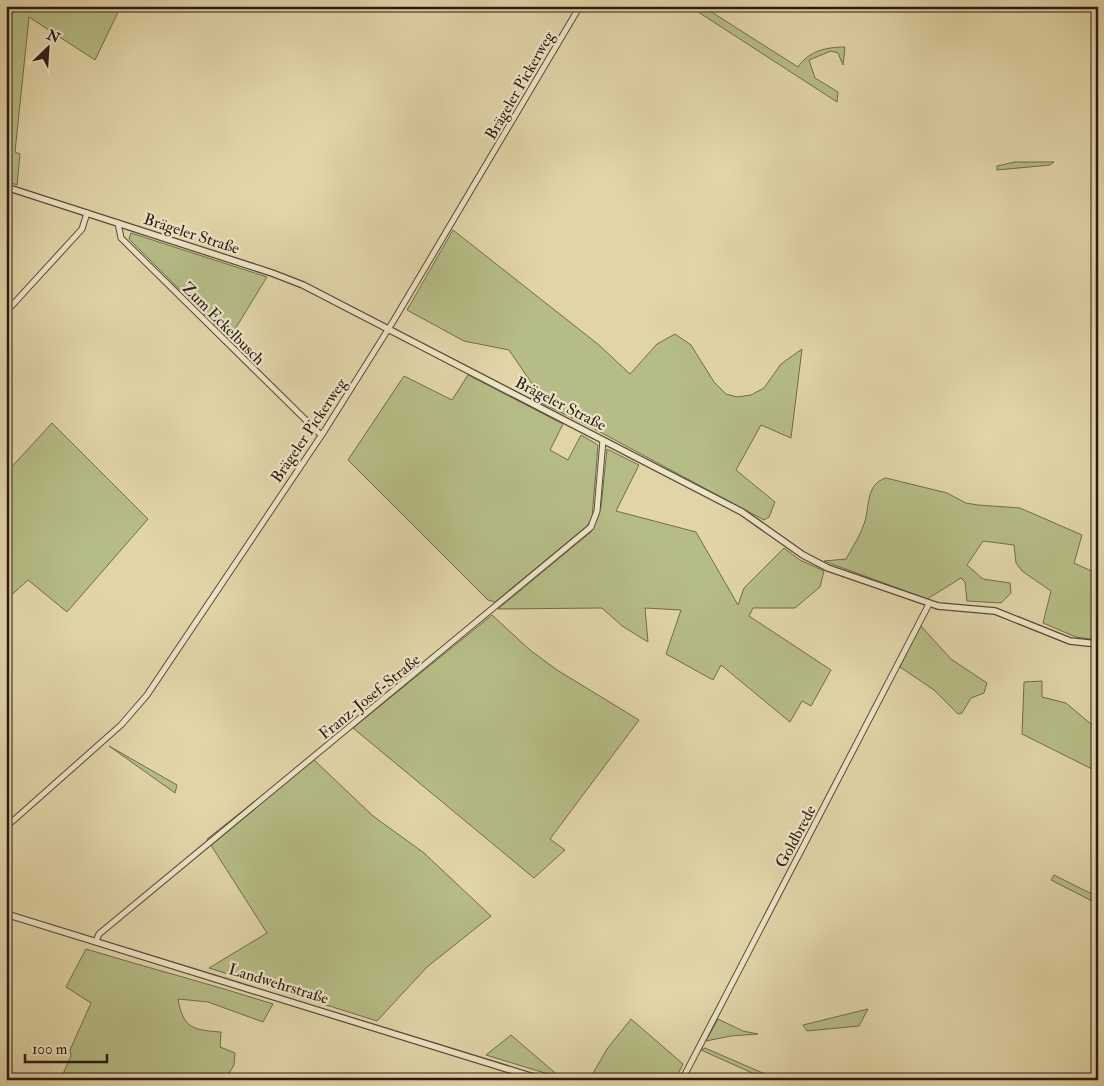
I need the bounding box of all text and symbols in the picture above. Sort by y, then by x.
north arrow [22,22,72,72]
text: N [43,26,63,47]
street label: Brägeler Pickerweg [481,27,560,143]
street label: Brägeler Straße [141,209,242,259]
street label: Zum Eckelbusch [178,278,269,370]
street label: Brägeler Straße [512,372,610,436]
street label: Brägeler Pickerweg [266,374,352,487]
street label: Franz-Josef-Straße [315,650,425,745]
street label: Goldbrede [771,802,821,871]
street label: Landwehrstraße [226,959,331,1009]
scale bar [25,1031,108,1063]
text: 100 m [32,1040,68,1059]

